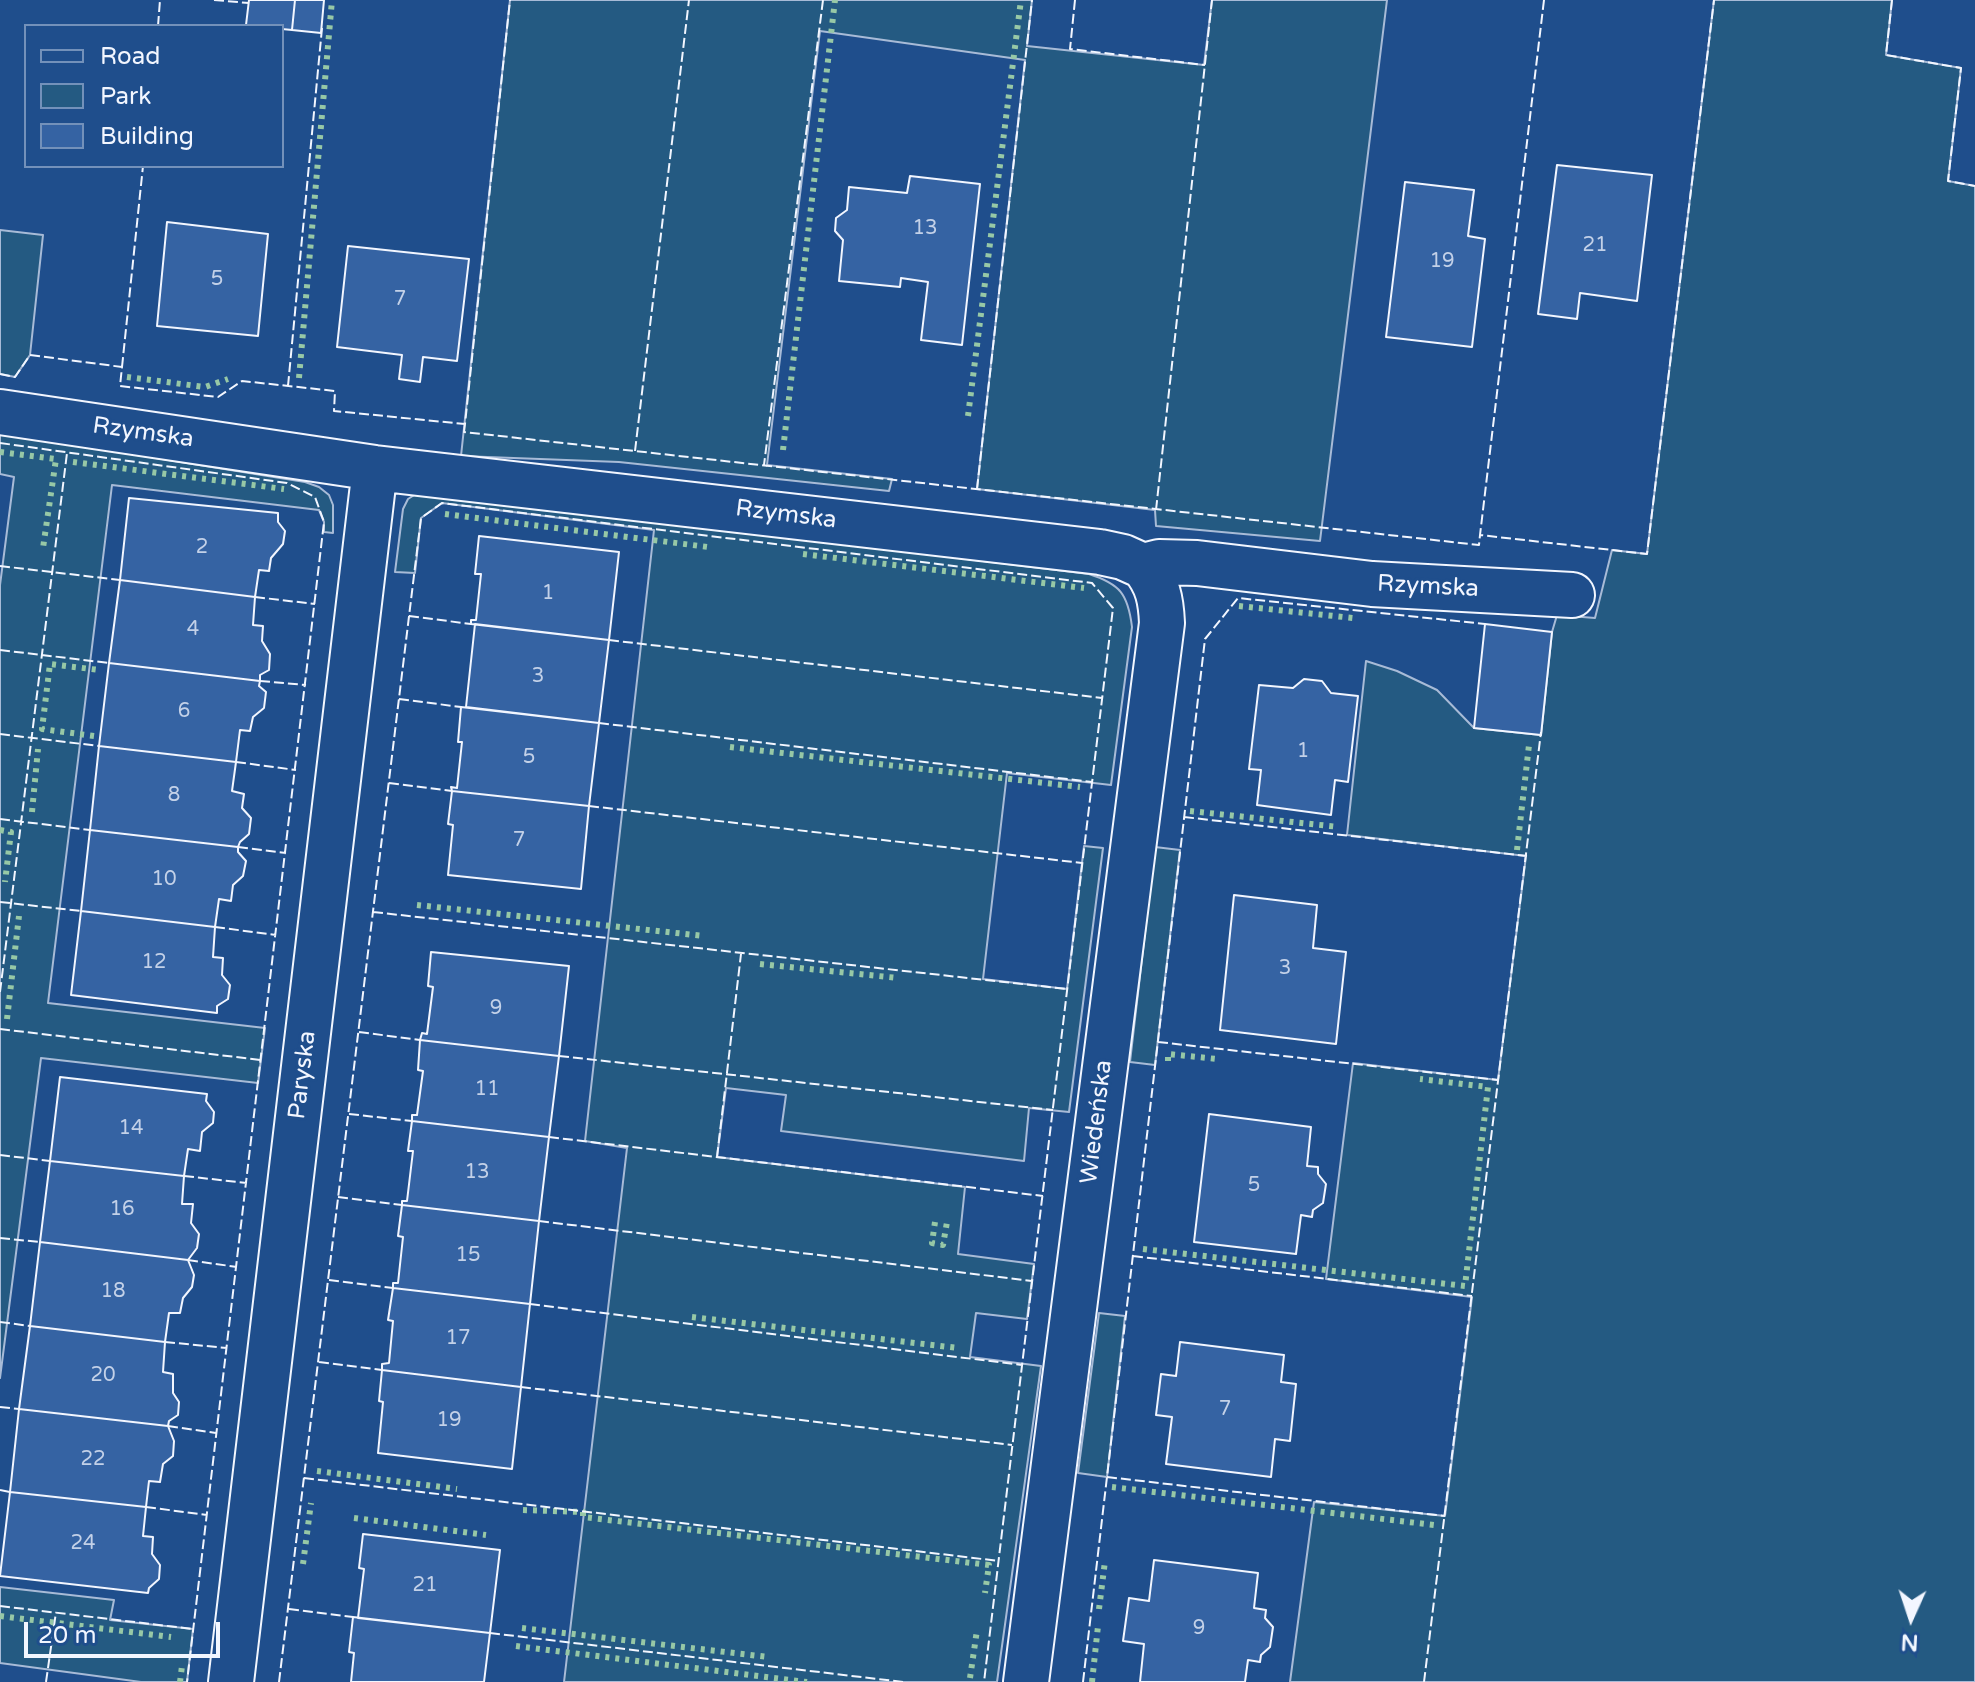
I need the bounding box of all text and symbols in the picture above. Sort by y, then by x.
legend [24,24,284,168]
text: Road [100,42,160,71]
text: Park [100,82,151,111]
text: Building [100,122,194,151]
house number: 13 [912,217,938,241]
house number: 21 [1582,234,1608,258]
house number: 19 [1429,250,1455,274]
house number: 5 [211,268,223,292]
house number: 7 [394,288,406,312]
street label: Rzymska [91,412,195,454]
street label: Rzymska [734,495,838,535]
house number: 2 [196,536,208,560]
street label: Rzymska [1376,570,1480,604]
house number: 1 [542,582,554,606]
house number: 4 [187,618,199,642]
house number: 3 [532,665,544,689]
house number: 6 [178,700,190,724]
house number: 1 [1297,740,1309,764]
house number: 5 [523,746,535,770]
house number: 8 [168,784,180,808]
house number: 7 [513,829,525,853]
house number: 10 [151,868,177,892]
house number: 12 [141,951,167,975]
house number: 3 [1279,957,1291,981]
house number: 9 [490,997,502,1021]
street label: Paryska [283,1029,323,1121]
street label: Wiedeńska [1075,1058,1119,1186]
house number: 11 [474,1078,500,1102]
house number: 14 [118,1117,144,1141]
house number: 13 [464,1161,490,1185]
house number: 5 [1248,1174,1260,1198]
house number: 16 [109,1198,135,1222]
house number: 15 [455,1244,481,1268]
house number: 18 [100,1280,126,1304]
house number: 17 [445,1327,471,1351]
house number: 20 [90,1364,116,1388]
house number: 7 [1219,1398,1231,1422]
house number: 19 [436,1409,462,1433]
house number: 22 [80,1448,106,1472]
house number: 24 [70,1532,96,1556]
house number: 21 [412,1574,438,1598]
north arrow [1871,1578,1951,1658]
scale bar [28,1606,224,1656]
house number: 9 [1193,1617,1205,1641]
text: 20 m [38,1621,96,1650]
text: N [1900,1629,1919,1655]

